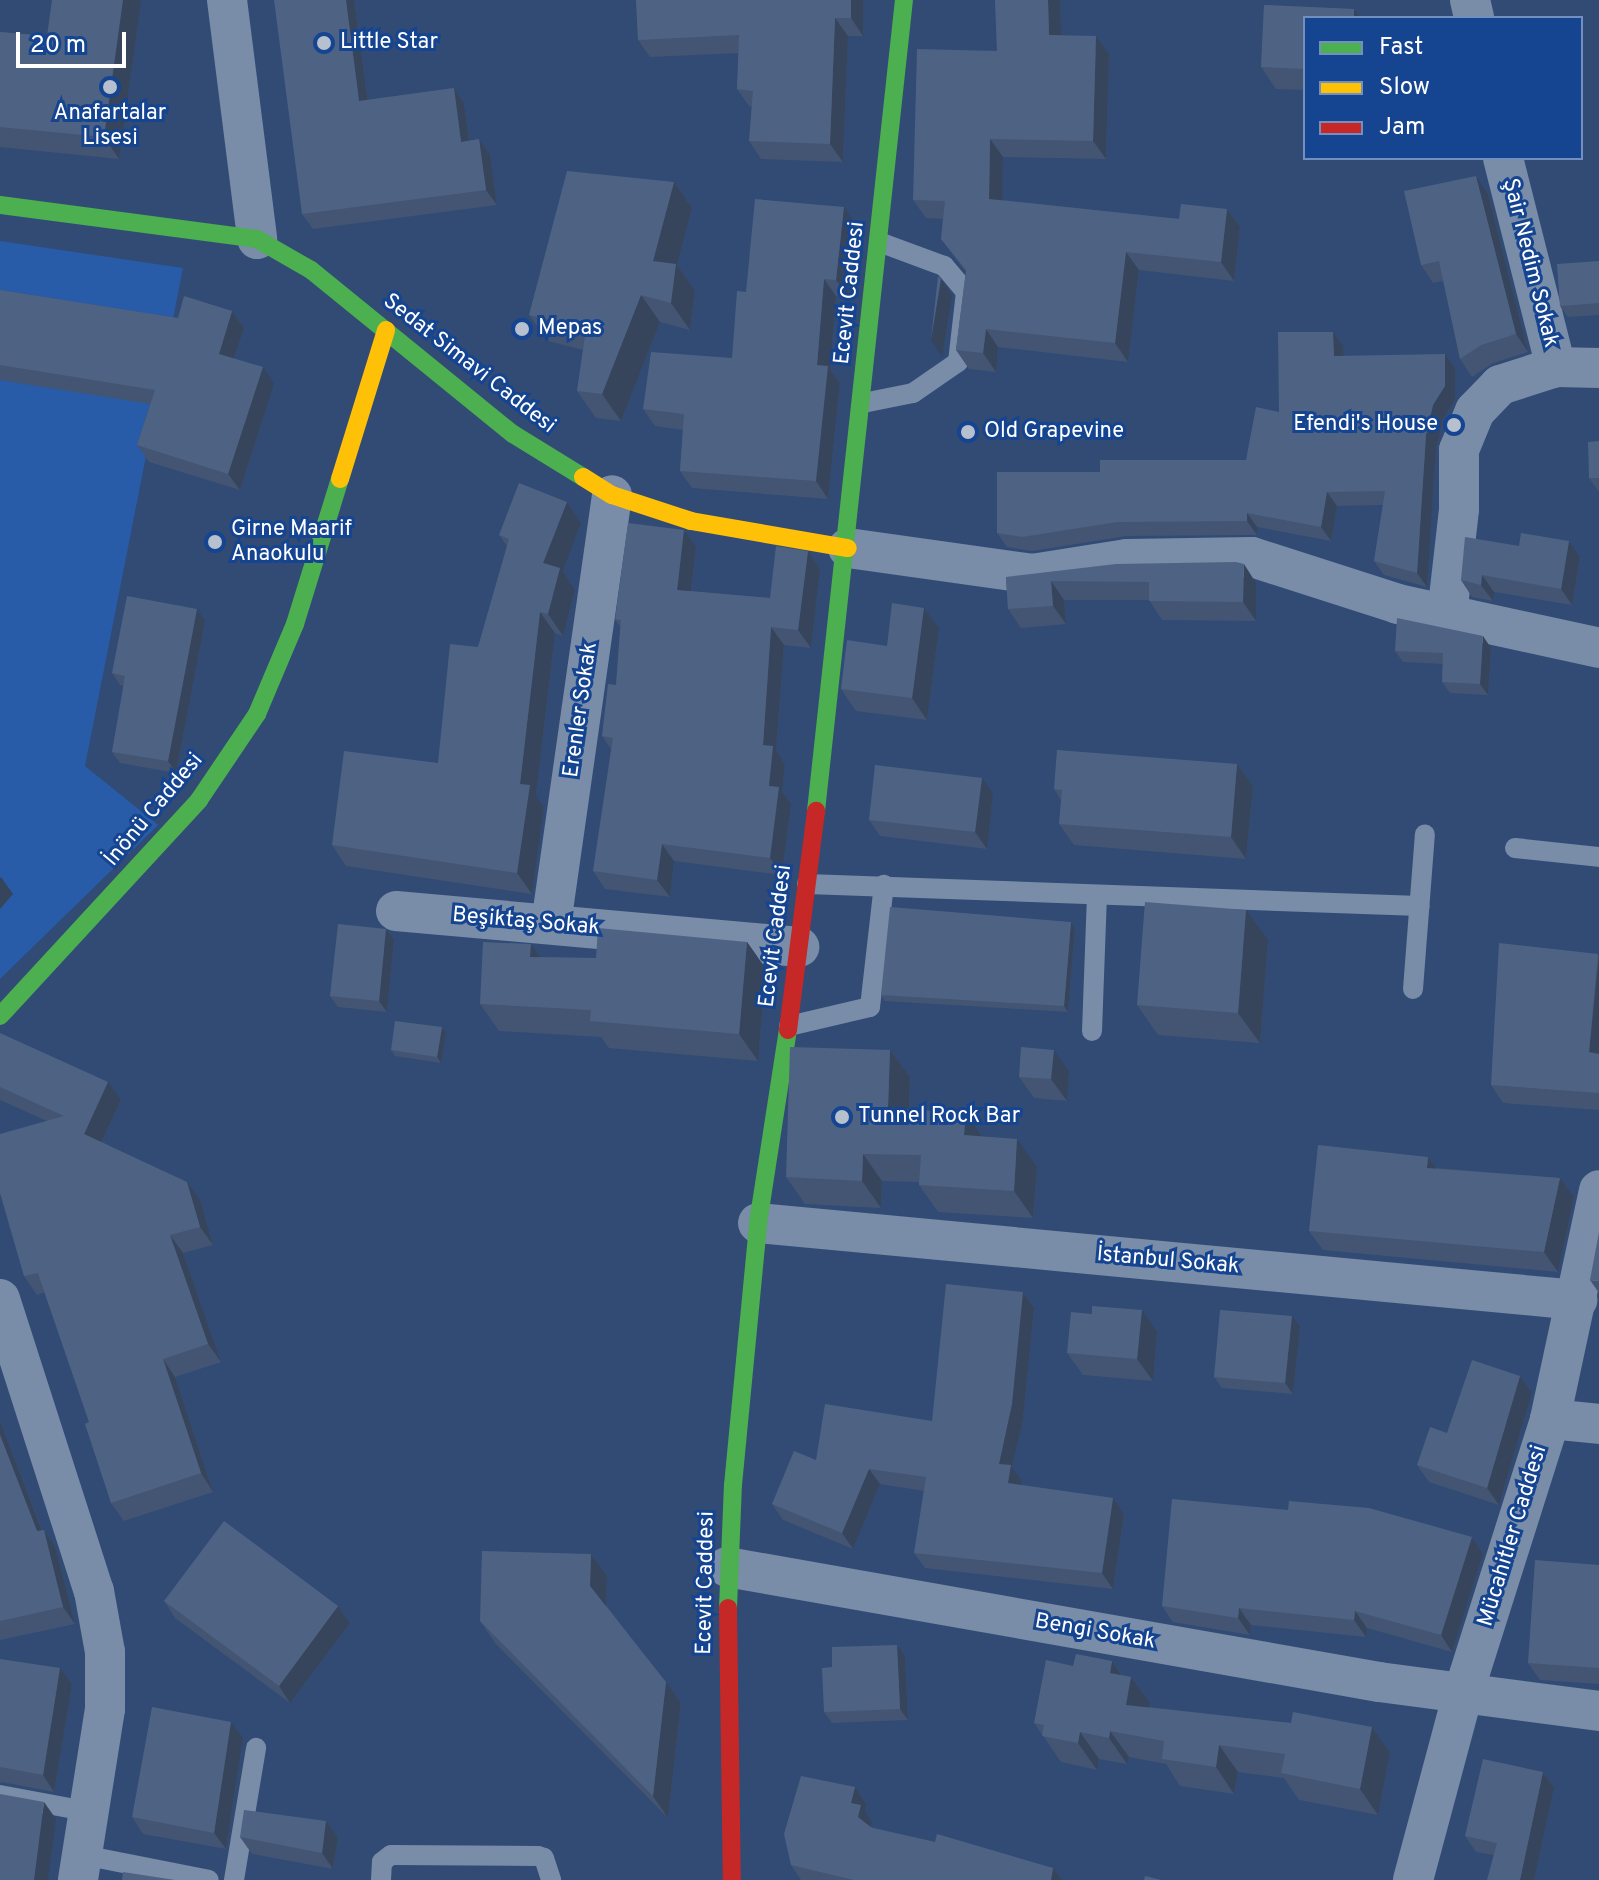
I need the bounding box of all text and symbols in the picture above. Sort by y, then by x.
scale bar [20,16,130,66]
legend [1303,16,1583,160]
place label: Little Star [340,30,438,56]
text: 20 m [30,31,86,61]
text: Fast [1379,33,1423,63]
marker: Little Star [315,34,333,52]
text: Slow [1379,73,1430,103]
marker: Anafartalar Lisesi [101,78,119,96]
place label: Anafartalar Lisesi [54,100,166,152]
text: Jam [1379,113,1425,143]
street label: Şair Nedim Sokak [1496,176,1564,350]
street label: Ecevit Caddesi [829,220,871,366]
street label: Sedat Simavi Caddesi [378,288,560,440]
place label: Mepas [538,316,602,342]
marker: Mepas [513,320,531,338]
place label: Efendi's House [1293,412,1438,438]
marker: Efendi's House [1445,416,1463,434]
place label: Old Grapevine [984,419,1124,445]
marker: Old Grapevine [959,423,977,441]
place label: Girne Maarif Anaokulu [231,516,352,568]
marker: Girne Maarif Anaokulu [206,533,224,551]
street label: Erenler Sokak [558,641,604,779]
street label: İnönü Caddesi [99,748,209,872]
street label: Ecevit Caddesi [754,863,798,1009]
street label: Beşiktaş Sokak [451,902,601,942]
place label: Tunnel Rock Bar [858,1104,1020,1130]
marker: Tunnel Rock Bar [833,1108,851,1126]
street label: İstanbul Sokak [1095,1242,1241,1280]
street label: Mücahitler Caddesi [1473,1442,1553,1630]
street label: Ecevit Caddesi [692,1511,720,1655]
street label: Bengi Sokak [1033,1608,1157,1656]

